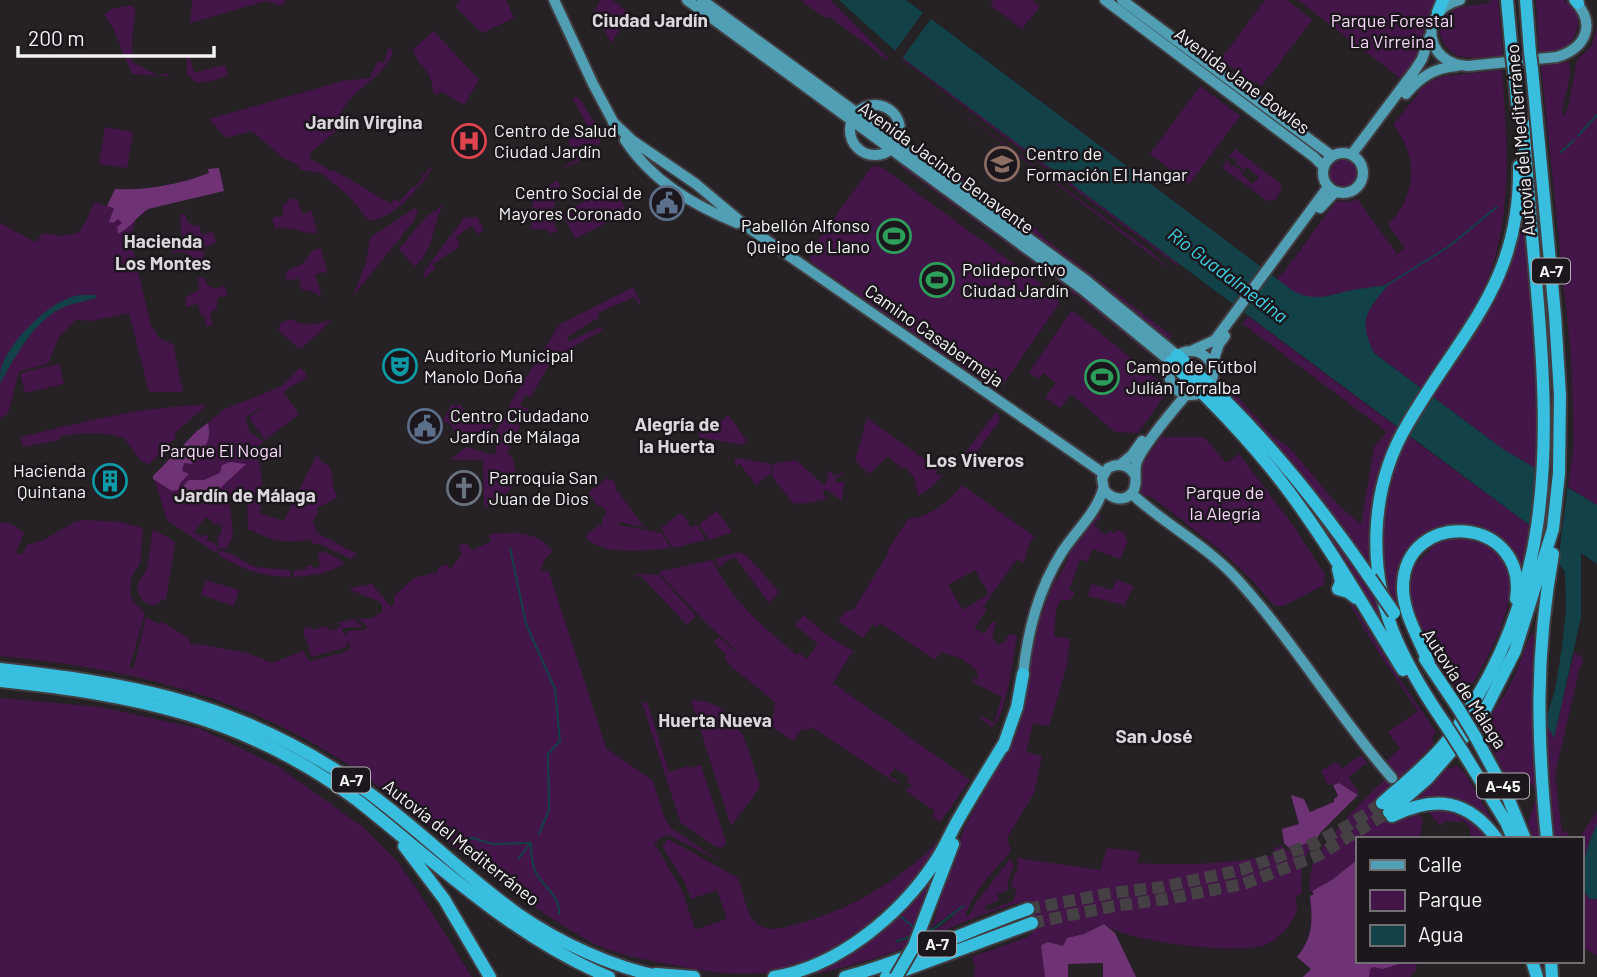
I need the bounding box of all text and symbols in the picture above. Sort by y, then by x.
district label: Ciudad Jardín [592,8,708,31]
park label: Parque Forestal La Virreina [1331,9,1453,52]
scale bar [18,14,214,58]
street label: Avenida Jane Bowles [1171,22,1315,138]
text: 200 m [28,25,85,50]
street label: Autovía del Mediterráneo [1501,43,1539,237]
street label: Avenida Jacinto Benavente [855,96,1038,238]
district label: Jardín Virgina [306,110,422,133]
place label: Centro de Salud Ciudad Jardín [494,119,617,162]
hospital icon: Centro de Salud Ciudad Jardín [450,122,488,160]
place label: Centro de Formación El Hangar [1026,142,1188,185]
school or university icon: Centro de Formación El Hangar [983,145,1021,183]
place label: Centro Social de Mayores Coronado [499,181,642,224]
public building icon: Centro Social de Mayores Coronado [648,184,686,222]
place label: Pabellón Alfonso Queipo de Llano [741,214,870,257]
sports icon: Pabellón Alfonso Queipo de Llano [875,217,913,255]
water label: Río Guadalmedina [1164,222,1293,327]
district label: Hacienda Los Montes [115,229,211,274]
place label: Polideportivo Ciudad Jardín [962,258,1069,301]
road number: A-7 [1532,258,1570,284]
sports icon: Polideportivo Ciudad Jardín [918,261,956,299]
street label: Camino Casabermeja [861,279,1008,391]
place label: Auditorio Municipal Manolo Doña [424,344,574,387]
theatre icon: Auditorio Municipal Manolo Doña [381,347,419,385]
place label: Campo de Fútbol Julíán Torralba [1126,355,1257,398]
sports icon: Campo de Fútbol Julíán Torralba [1083,358,1121,396]
place label: Centro Ciudadano Jardín de Málaga [450,404,589,447]
public building icon: Centro Ciudadano Jardín de Málaga [406,407,444,445]
district label: Alegría de la Huerta [634,412,720,457]
park label: Parque El Nogal [160,439,282,461]
district label: Los Viveros [926,448,1024,471]
place label: Hacienda Quintana [13,459,86,502]
building icon: Hacienda Quintana [91,462,129,500]
place label: Parroquia San Juan de Dios [489,466,598,509]
church icon: Parroquia San Juan de Dios [445,469,483,507]
park label: Parque de la Alegría [1186,481,1264,524]
district label: Jardín de Málaga [174,483,316,506]
street label: Autovía de Málaga [1418,624,1512,753]
district label: Huerta Nueva [658,708,772,731]
district label: San José [1116,724,1192,747]
road number: A-7 [332,768,370,792]
street label: Autovía del Mediterráneo [379,774,544,910]
road number: A-45 [1477,774,1529,799]
legend [1356,837,1583,963]
text: Calle [1418,851,1462,876]
text: Parque [1418,886,1483,911]
text: Agua [1418,921,1464,946]
road number: A-7 [918,932,956,956]

